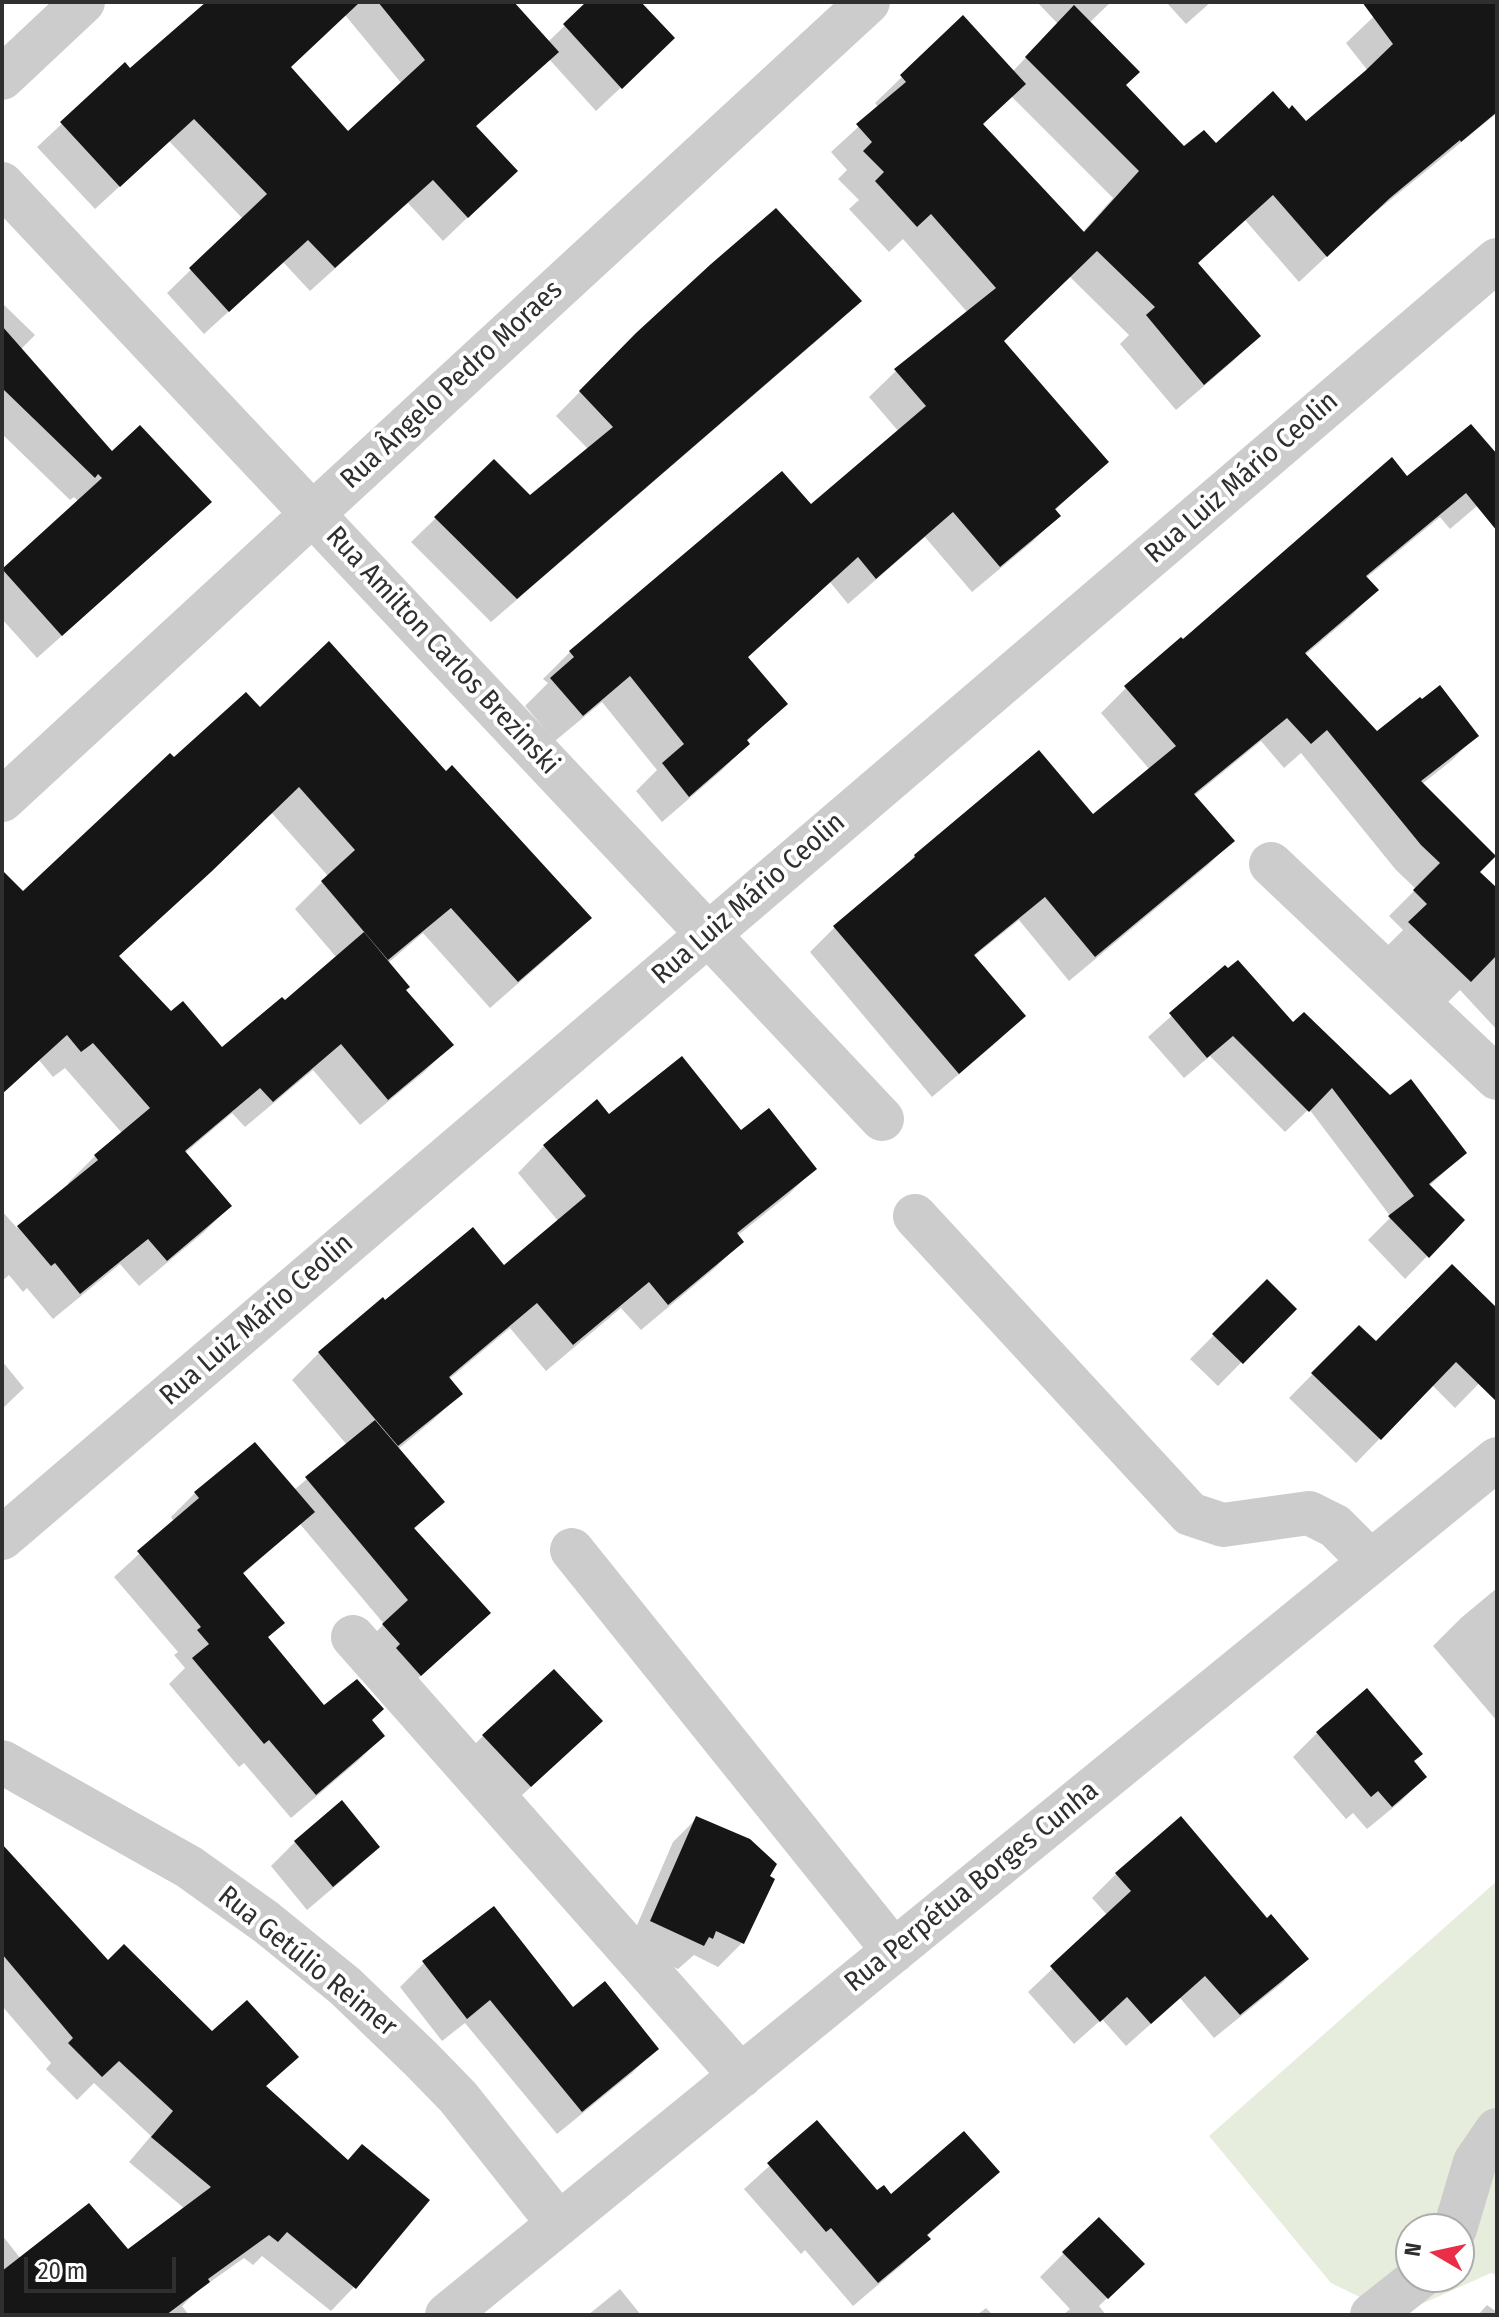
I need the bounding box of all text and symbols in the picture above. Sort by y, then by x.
street label: Rua Ângelo Pedro Moraes [334,274,570,496]
street label: Rua Luiz Mário Ceolin [1139,385,1345,571]
street label: Rua Amilton Carlos Brezinski [318,520,566,782]
street label: Rua Luiz Mário Ceolin [646,806,852,992]
street label: Rua Luiz Mário Ceolin [154,1227,360,1413]
street label: Rua Perpétua Borges Cunha [838,1774,1106,2000]
street label: Rua Getúlio Reimer [211,1880,403,2044]
north arrow [1395,2213,1475,2293]
scale bar [28,2241,180,2291]
text: N [1398,2241,1427,2258]
text: 20 m [38,2257,85,2285]

